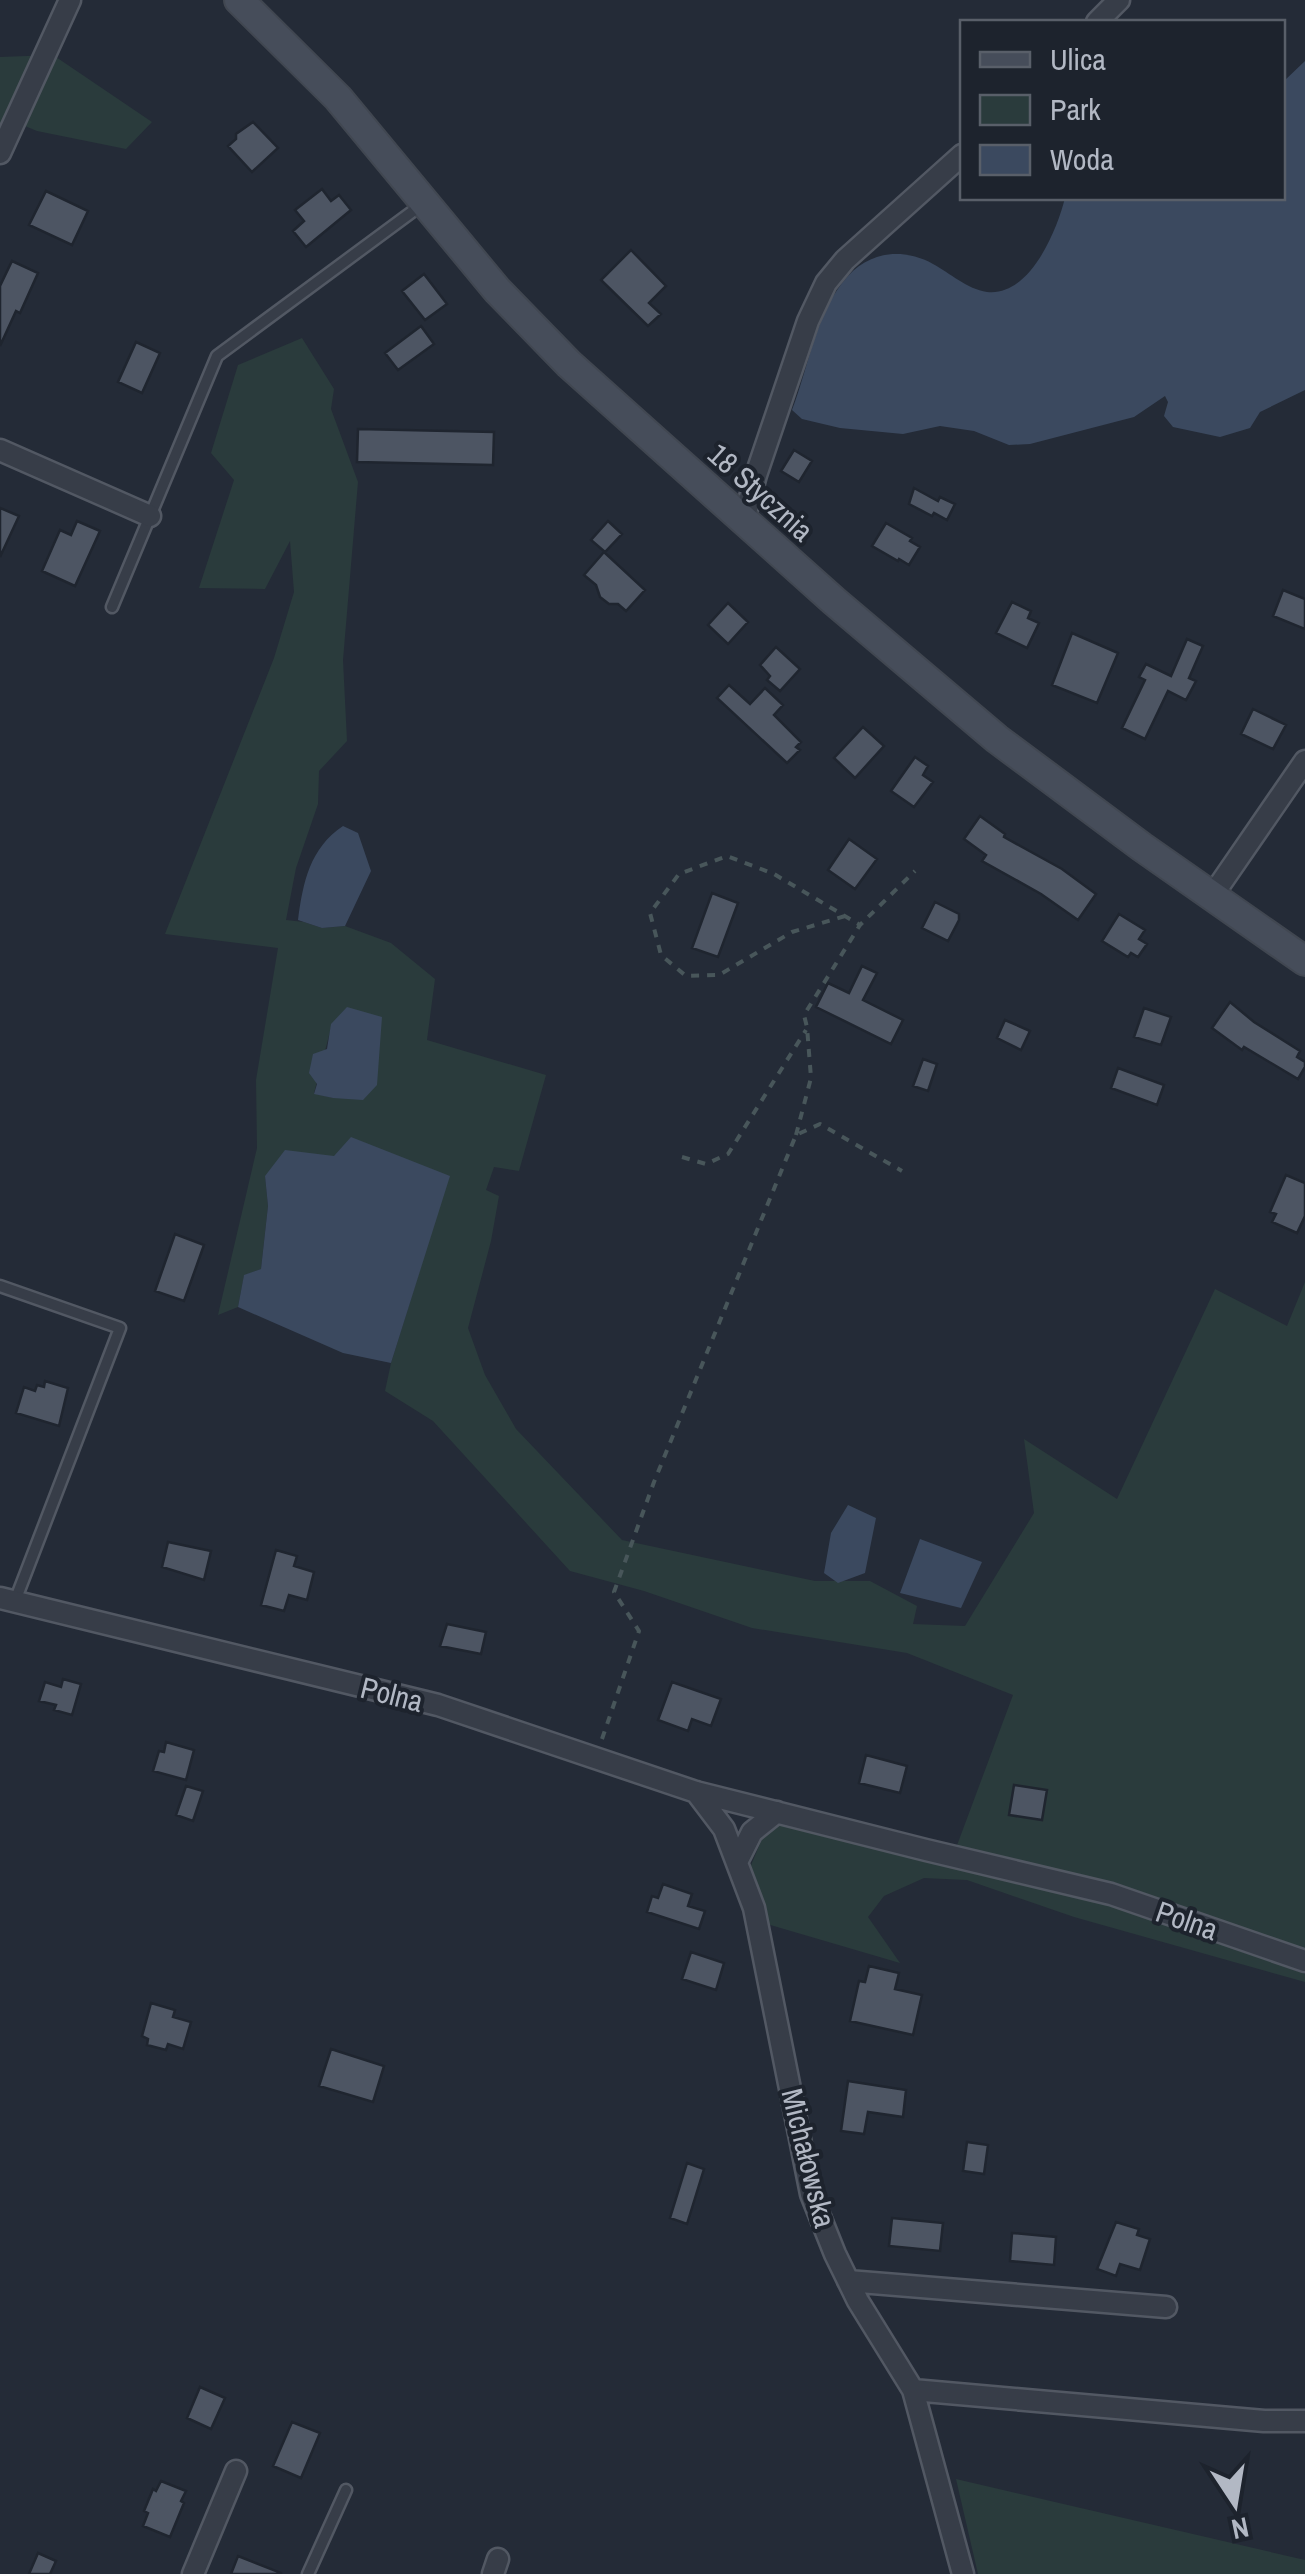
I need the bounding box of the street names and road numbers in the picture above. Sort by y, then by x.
street label: 18 Stycznia [700,434,822,550]
street label: Polna [357,1667,428,1721]
street label: Polna [1151,1891,1224,1949]
street label: Michałowska [772,2084,846,2232]

